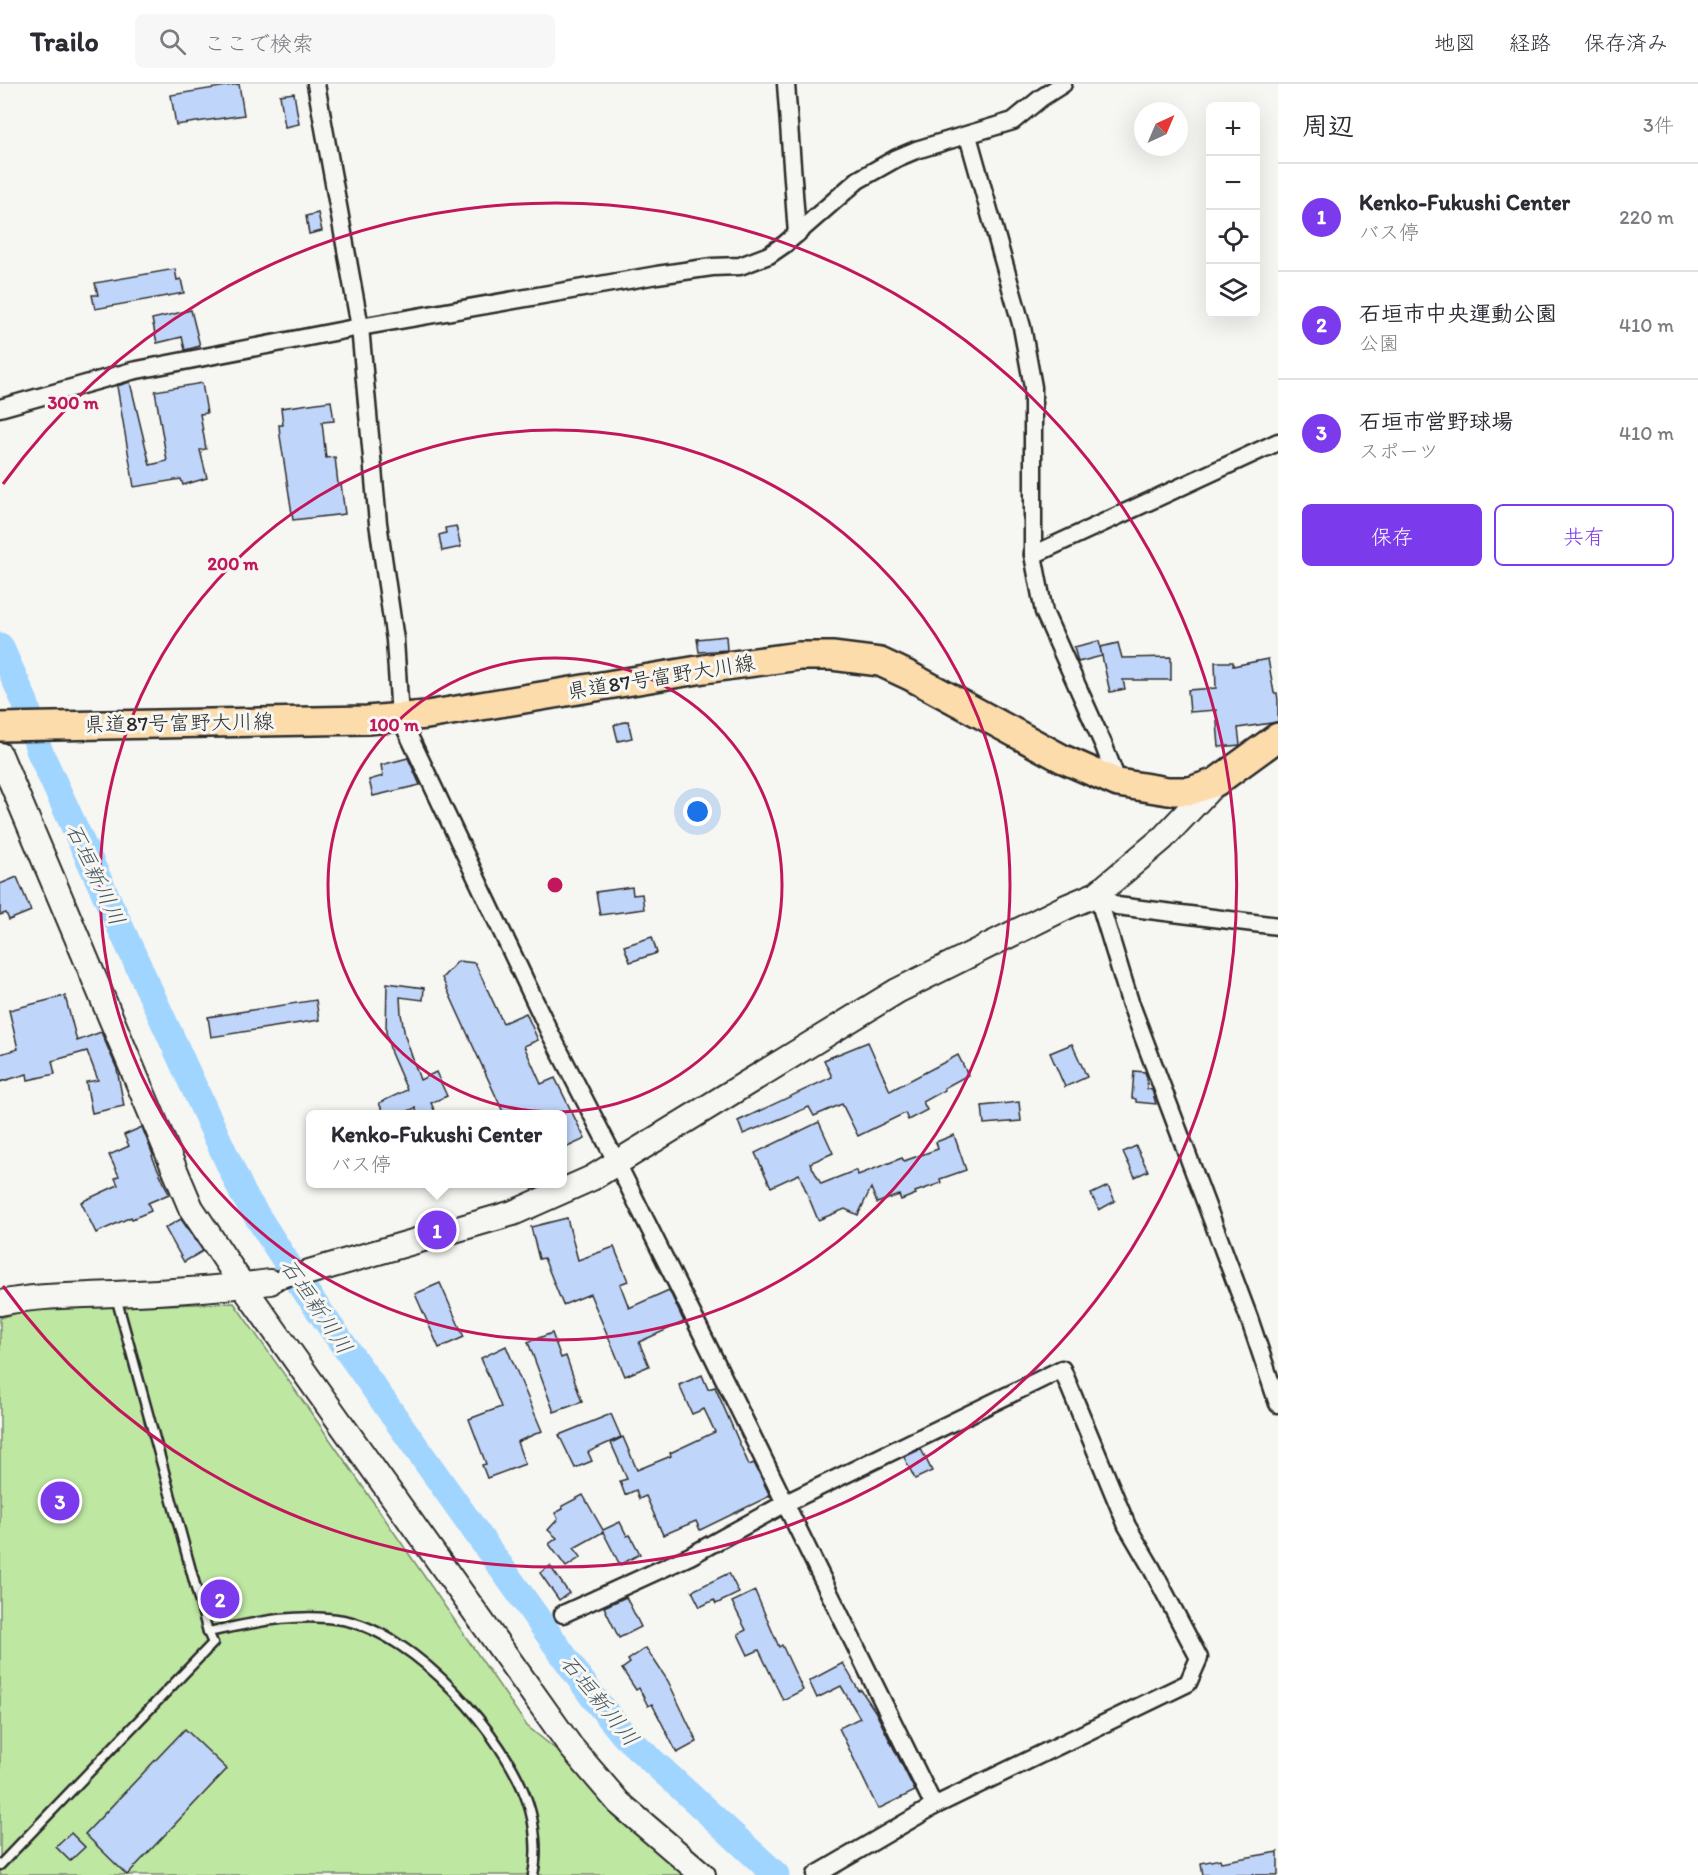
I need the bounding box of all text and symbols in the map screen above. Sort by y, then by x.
search box [135,14,555,68]
text: Trailo [30,24,99,58]
icon: search [156,25,189,58]
text: ここで検索 [204,30,314,57]
text: 地図 [1434,30,1476,55]
text: 経路 [1509,30,1551,55]
text: 保存済み [1584,30,1668,55]
north arrow [1134,102,1188,156]
map controls [1206,102,1260,318]
button: + [1206,102,1260,156]
text: 周辺 [1302,110,1354,142]
text: 3件 [1643,113,1674,137]
button: − [1206,156,1260,210]
text: Kenko-Fukushi Center [1359,189,1570,216]
text: 1 [1317,205,1326,229]
text: 220 m [1619,205,1674,229]
button: locate [1206,210,1260,264]
text: バス停 [1359,220,1419,244]
button: layers [1206,264,1260,318]
text: 石垣市中央運動公園 [1359,300,1557,327]
text: 2 [1316,313,1327,337]
text: 410 m [1619,313,1674,337]
text: 公園 [1359,331,1399,355]
text: 300 m [47,392,99,414]
text: 石垣市営野球場 [1359,408,1513,435]
text: 3 [1316,421,1327,445]
text: 410 m [1619,421,1674,445]
text: スポーツ [1359,439,1439,463]
button: 保存 [1302,504,1482,566]
button: 共有 [1494,504,1674,566]
text: 200 m [208,553,259,575]
street label: 県道87号富野大川線 [565,649,757,704]
street label: 県道87号富野大川線 [84,708,274,737]
text: 100 m [369,714,420,736]
your location [683,797,712,826]
water label: 石垣新川川 [60,819,131,930]
centre of rings [545,875,565,895]
popup [306,1110,567,1188]
text: Kenko-Fukushi Center [331,1121,542,1148]
text: バス停 [331,1152,391,1176]
pin: 1 [418,1208,456,1252]
water label: 石垣新川川 [275,1253,359,1359]
pin: 3 [40,1478,80,1524]
pin: 2 [200,1576,240,1622]
water label: 石垣新川川 [555,1649,645,1752]

